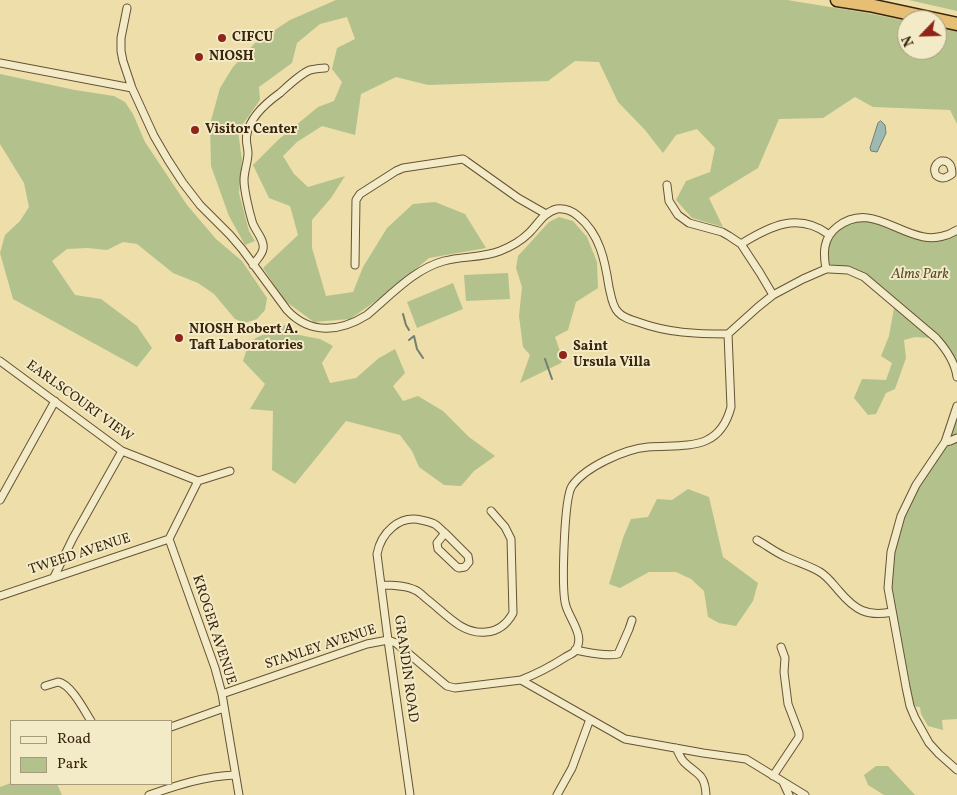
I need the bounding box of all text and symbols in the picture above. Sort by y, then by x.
north arrow [897,10,947,60]
place label: CIFCU [232,30,273,46]
marker: CIFCU [216,32,228,44]
text: N [898,32,920,49]
place label: NIOSH [209,49,254,65]
marker: NIOSH [193,51,205,63]
place label: Visitor Center [205,122,297,138]
marker: Visitor Center [189,124,201,136]
park label: Alms Park [891,267,949,283]
place label: NIOSH Robert A. Taft Laboratories [189,322,303,354]
marker: NIOSH Robert A. Taft Laboratories [173,332,185,344]
place label: Saint Ursula Villa [573,339,651,372]
marker: Saint Ursula Villa [557,349,569,361]
street label: EARLSCOURT VIEW [22,358,136,446]
street label: TWEED AVENUE [27,531,133,579]
street label: KROGER AVENUE [187,573,239,687]
street label: GRANDIN ROAD [389,614,421,724]
street label: STANLEY AVENUE [263,622,379,674]
legend [10,720,172,785]
text: Road [57,729,91,750]
text: Park [57,754,88,775]

